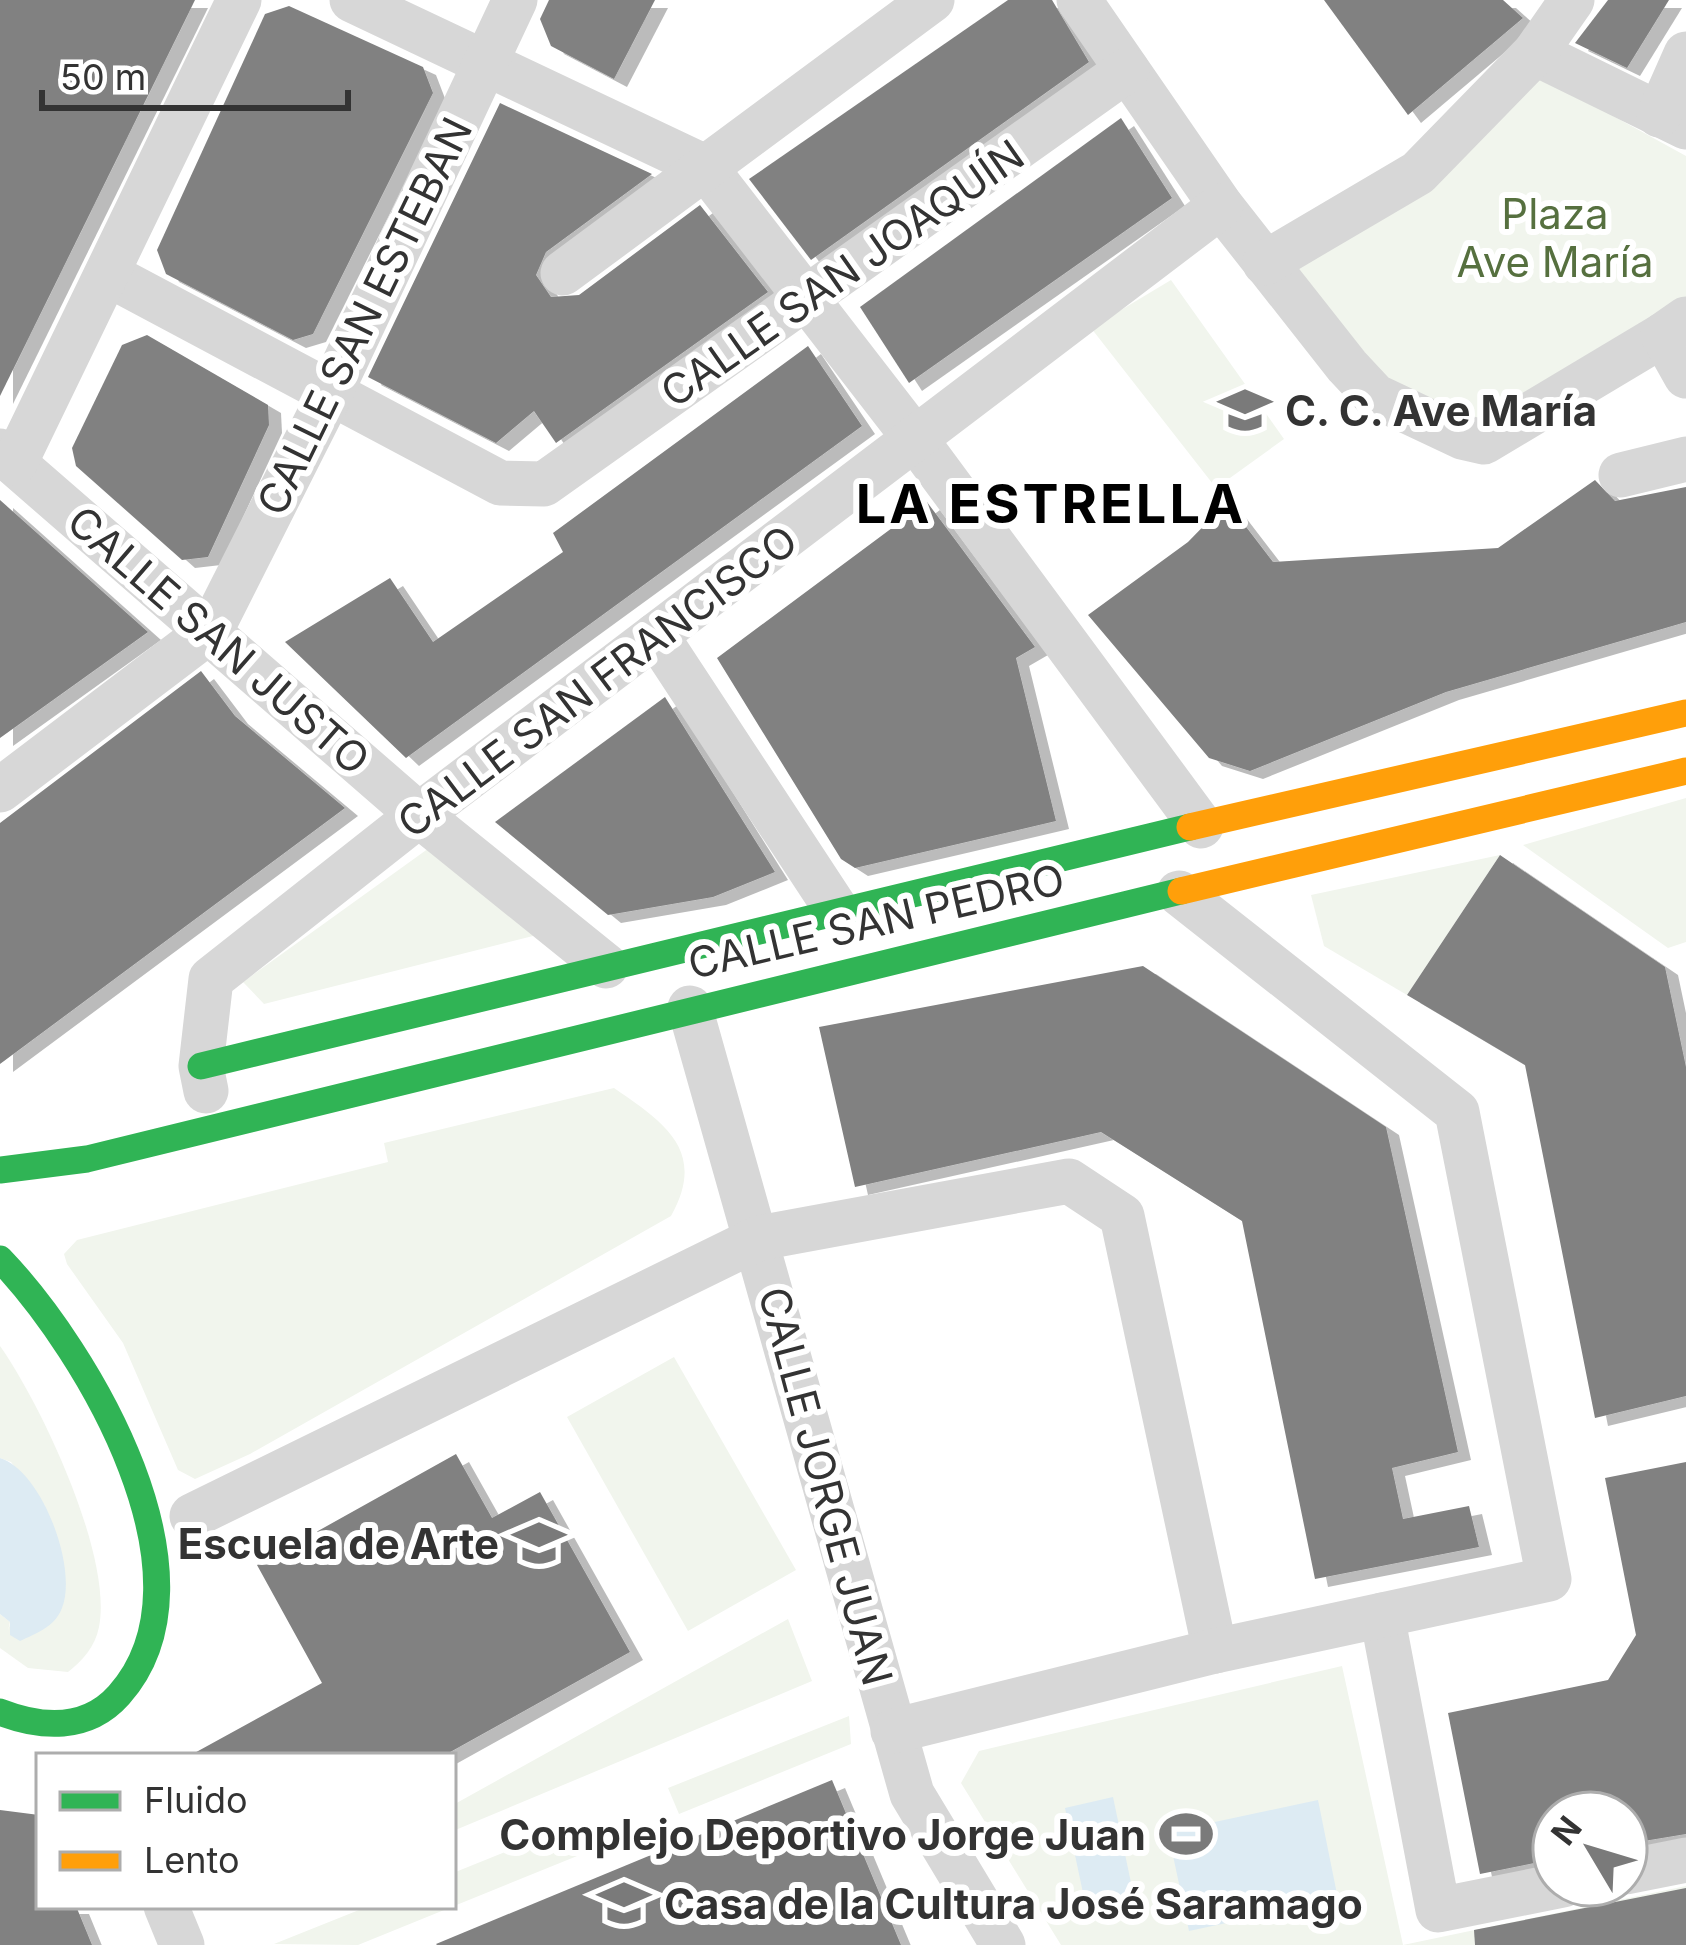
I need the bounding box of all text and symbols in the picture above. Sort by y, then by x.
scale bar [42,36,348,110]
text: 50 m [60,55,146,99]
street label: CALLE SAN ESTEBAN [246,109,482,523]
street label: CALLE SAN JOAQUÍN [651,128,1033,418]
park label: Plaza Ave María [1457,188,1653,287]
school or university icon: C. C. Ave María [1216,381,1274,439]
place label: C. C. Ave María [1285,385,1597,436]
district label: LA ESTRELLA [856,471,1246,536]
street label: CALLE SAN JUSTO [58,495,380,785]
street label: CALLE SAN FRANCISCO [387,514,807,848]
street label: CALLE SAN PEDRO [683,853,1069,989]
street label: CALLE JORGE JUAN [748,1281,904,1691]
school or university icon: Escuela de Arte [510,1514,568,1572]
place label: Escuela de Arte [178,1518,499,1569]
legend [36,1753,456,1909]
text: Fluido [144,1778,248,1822]
north arrow [1530,1789,1650,1909]
sports icon: Complejo Deportivo Jorge Juan [1157,1805,1215,1863]
text: N [1543,1808,1590,1853]
place label: Complejo Deportivo Jorge Juan [499,1809,1146,1860]
text: Lento [144,1838,240,1882]
school or university icon: Casa de la Cultura José Saramago [595,1874,653,1932]
place label: Casa de la Cultura José Saramago [664,1878,1363,1929]

